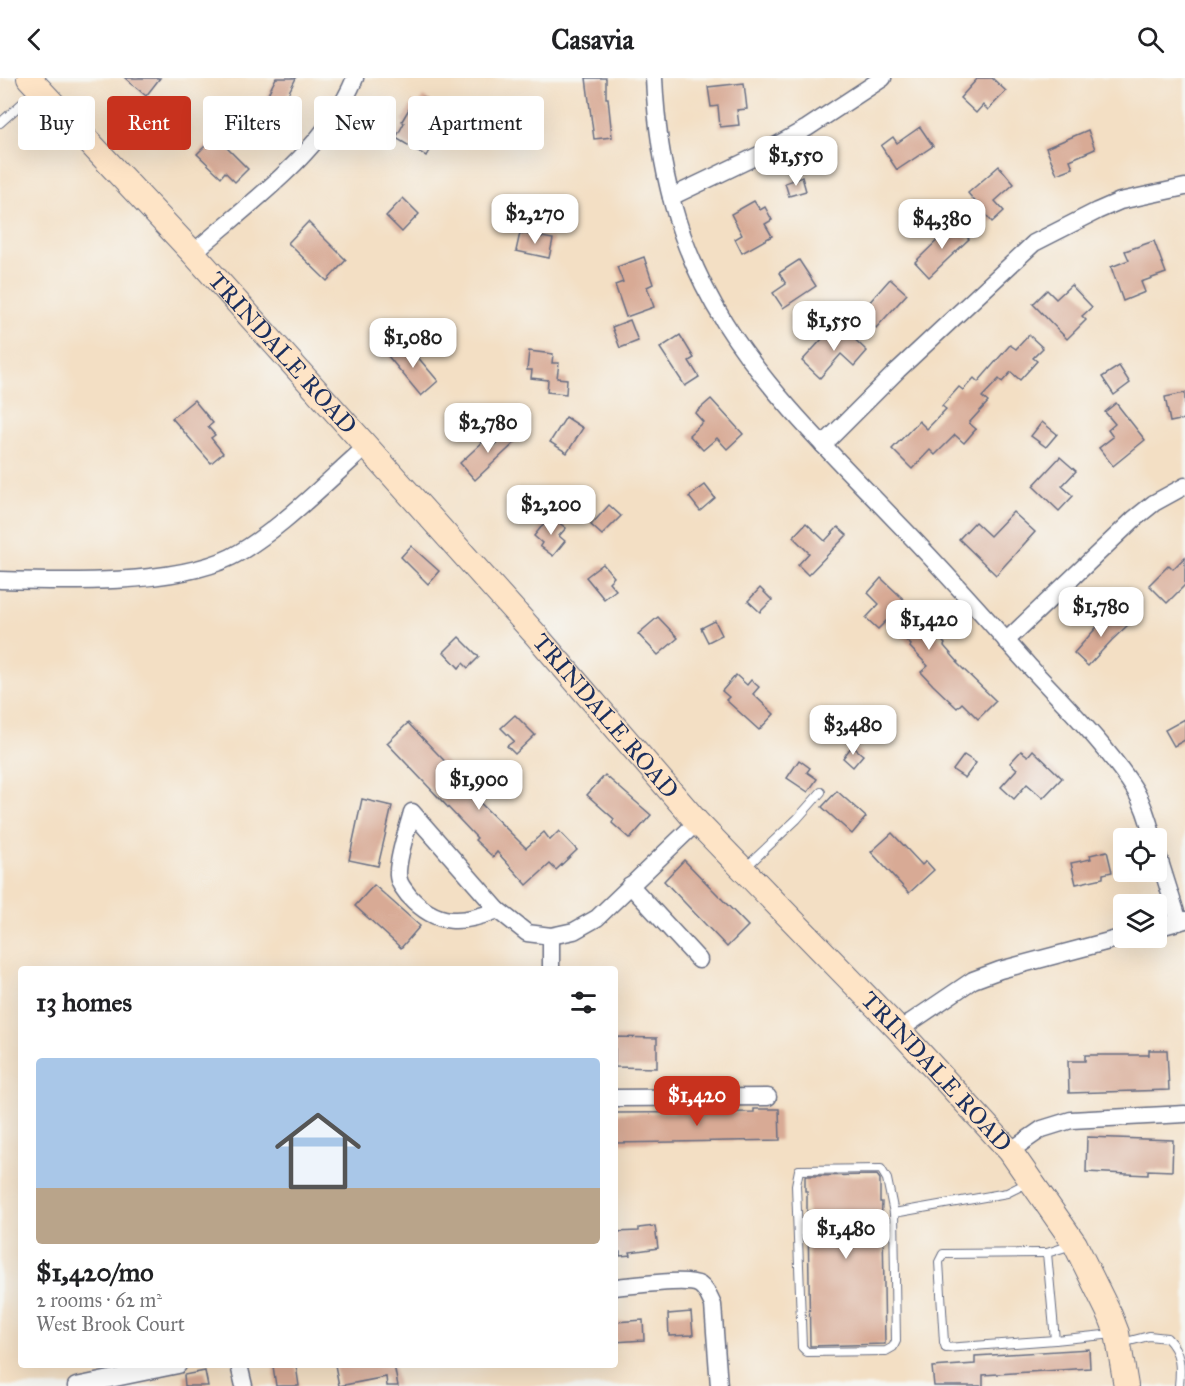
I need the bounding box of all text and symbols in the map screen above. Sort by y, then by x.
icon: back [18,23,51,56]
text: Casavia [551,23,634,56]
icon: search [1134,23,1167,56]
chip: Buy [18,96,95,150]
chip: Rent [107,96,191,150]
chip: Filters [203,96,302,150]
chip: New [314,96,396,150]
chip: Apartment [408,96,544,150]
pin: $1,550 [747,136,845,187]
text: $1,550 [769,143,823,167]
pin: $2,270 [486,194,584,245]
pin: $4,380 [893,199,991,250]
text: $2,270 [505,201,565,225]
text: $4,380 [912,206,972,230]
street label: TRINDALE ROAD [202,265,363,440]
pin: $1,550 [785,301,883,352]
text: $1,550 [807,308,861,332]
pin: $1,080 [364,318,462,369]
text: $1,080 [384,325,442,349]
pin: $2,780 [439,403,537,454]
text: $2,780 [458,410,518,434]
pin: $2,200 [502,485,600,536]
text: $2,200 [521,492,581,516]
pin: $1,780 [1052,587,1150,638]
text: $1,780 [1073,594,1129,618]
pin: $1,420 [880,600,978,651]
text: $1,420 [900,607,958,631]
street label: TRINDALE ROAD [526,627,685,805]
pin: $3,480 [804,705,902,756]
text: $3,480 [824,712,882,736]
pin: $1,900 [430,760,528,811]
text: $1,900 [450,767,508,791]
map controls [1113,828,1167,948]
button: locate [1113,828,1167,882]
button: layers [1113,894,1167,948]
street label: TRINDALE ROAD [855,985,1018,1158]
text: 13 homes [36,986,132,1018]
icon: filters [567,986,600,1019]
pin: $1,420 [648,1076,746,1127]
text: $1,420 [668,1083,726,1107]
icon: home [264,1097,372,1205]
pin: $1,480 [797,1209,895,1260]
text: $1,480 [817,1216,875,1240]
text: $1,420/mo [36,1256,154,1288]
text: 2 rooms · 62 m² [36,1288,162,1312]
text: West Brook Court [36,1312,185,1336]

